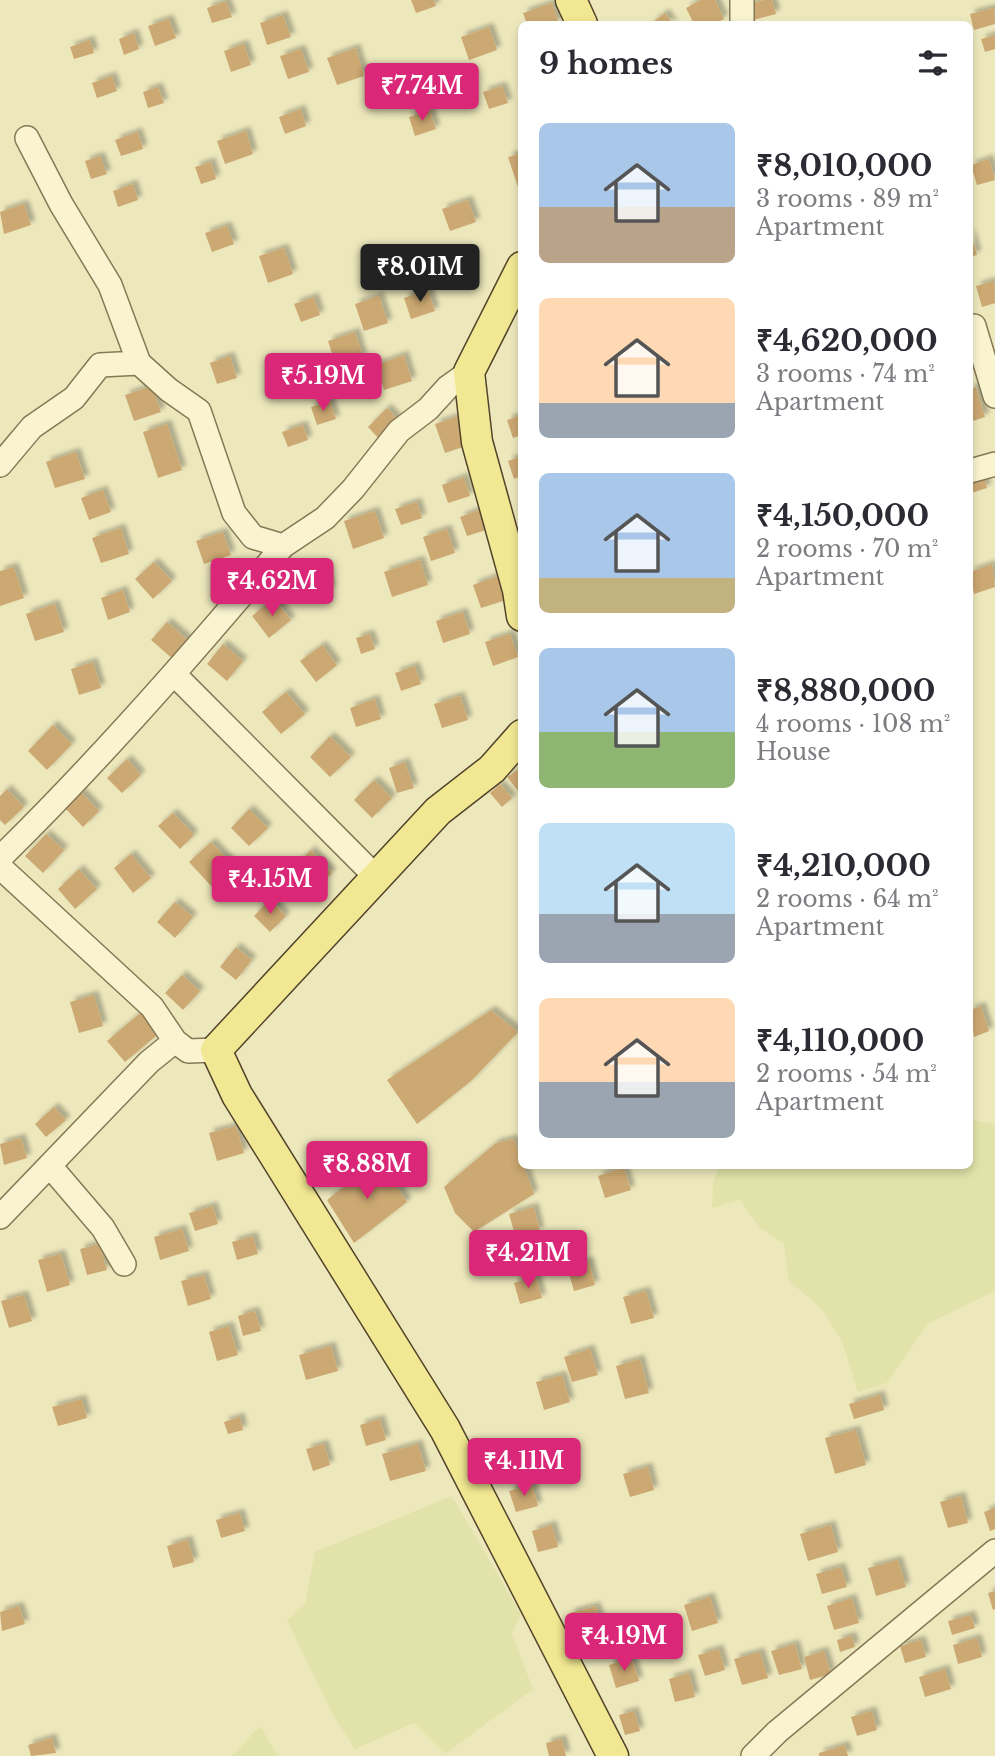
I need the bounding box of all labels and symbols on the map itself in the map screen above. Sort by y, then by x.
pin: ₹7.74M [365,64,479,123]
pin: ₹8.01M [363,244,477,304]
pin: ₹5.19M [266,354,380,413]
pin: ₹4.62M [215,558,329,618]
pin: ₹4.15M [213,856,327,916]
pin: ₹8.88M [310,1142,424,1201]
pin: ₹4.21M [471,1230,585,1290]
pin: ₹4.11M [467,1438,581,1498]
pin: ₹4.19M [567,1614,681,1673]

